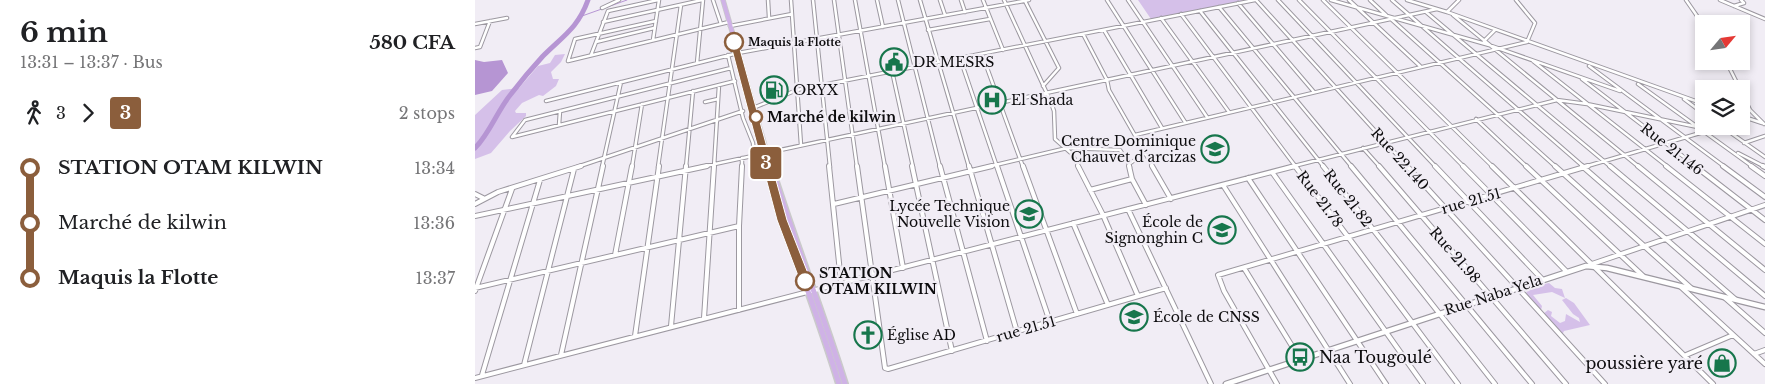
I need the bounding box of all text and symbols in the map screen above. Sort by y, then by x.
text: 6 min [20,15,108,50]
north arrow [1695,15,1750,70]
map controls [1695,15,1750,135]
text: 580 CFA [369,31,455,54]
marker: Maquis la Flotte [724,32,744,52]
place label: Maquis la Flotte [748,35,841,49]
public building icon: DR MESRS [879,47,909,77]
text: 13:31 – 13:37 · Bus [20,52,163,72]
place label: DR MESRS [913,53,994,71]
fuel station icon: ORYX [759,75,789,105]
button: layers [1695,80,1750,135]
place label: ORYX [793,81,839,99]
hospital icon: El Shada [977,85,1007,115]
place label: El Shada [1011,91,1074,109]
icon: walk [20,99,48,127]
icon: forward [74,99,102,127]
text: 3 [120,102,131,124]
text: 3 [56,103,66,123]
text: 2 stops [399,103,455,123]
place label: Marché de kilwin [767,108,896,126]
marker: Marché de kilwin [749,110,763,124]
street label: Rue 21.146 [1637,119,1707,179]
street label: Rue 22.140 [1367,124,1433,194]
place label: Centre Dominique Chauvet d´arcizas [1061,132,1196,166]
school or university icon: Centre Dominique Chauvet d´arcizas [1200,134,1230,164]
line badge: 3 [750,147,782,179]
text: 3 [760,152,772,174]
text: STATION OTAM KILWIN [58,156,323,179]
text: 13:34 [414,158,455,178]
street label: Rue 21.82 [1320,166,1376,230]
street label: Rue 21.78 [1293,167,1347,231]
street label: rue 21.51 [1439,184,1503,218]
place label: Lycée Technique Nouvelle Vision [889,197,1010,231]
school or university icon: Lycée Technique Nouvelle Vision [1014,199,1044,229]
text: Marché de kilwin [58,211,227,234]
text: 13:36 [413,213,455,233]
place label: École de Signonghin C [1105,213,1203,247]
school or university icon: École de Signonghin C [1207,215,1237,245]
street label: Rue 21.98 [1426,223,1484,287]
place label: STATION OTAM KILWIN [819,264,937,298]
text: Maquis la Flotte [58,266,218,289]
text: 13:37 [416,268,455,288]
marker: STATION OTAM KILWIN [795,271,815,291]
street label: Rue Naba Yela [1442,271,1544,319]
school or university icon: École de CNSS [1119,302,1149,332]
place label: École de CNSS [1153,308,1260,326]
street label: rue 21.51 [994,312,1058,346]
church icon: Église AD [853,320,883,350]
place label: Église AD [887,326,956,344]
bus stop icon: Naa Tougoulé [1285,342,1315,372]
place label: Naa Tougoulé [1319,347,1432,367]
shop icon: poussière yaré [1707,348,1737,378]
place label: poussière yaré [1586,353,1703,373]

